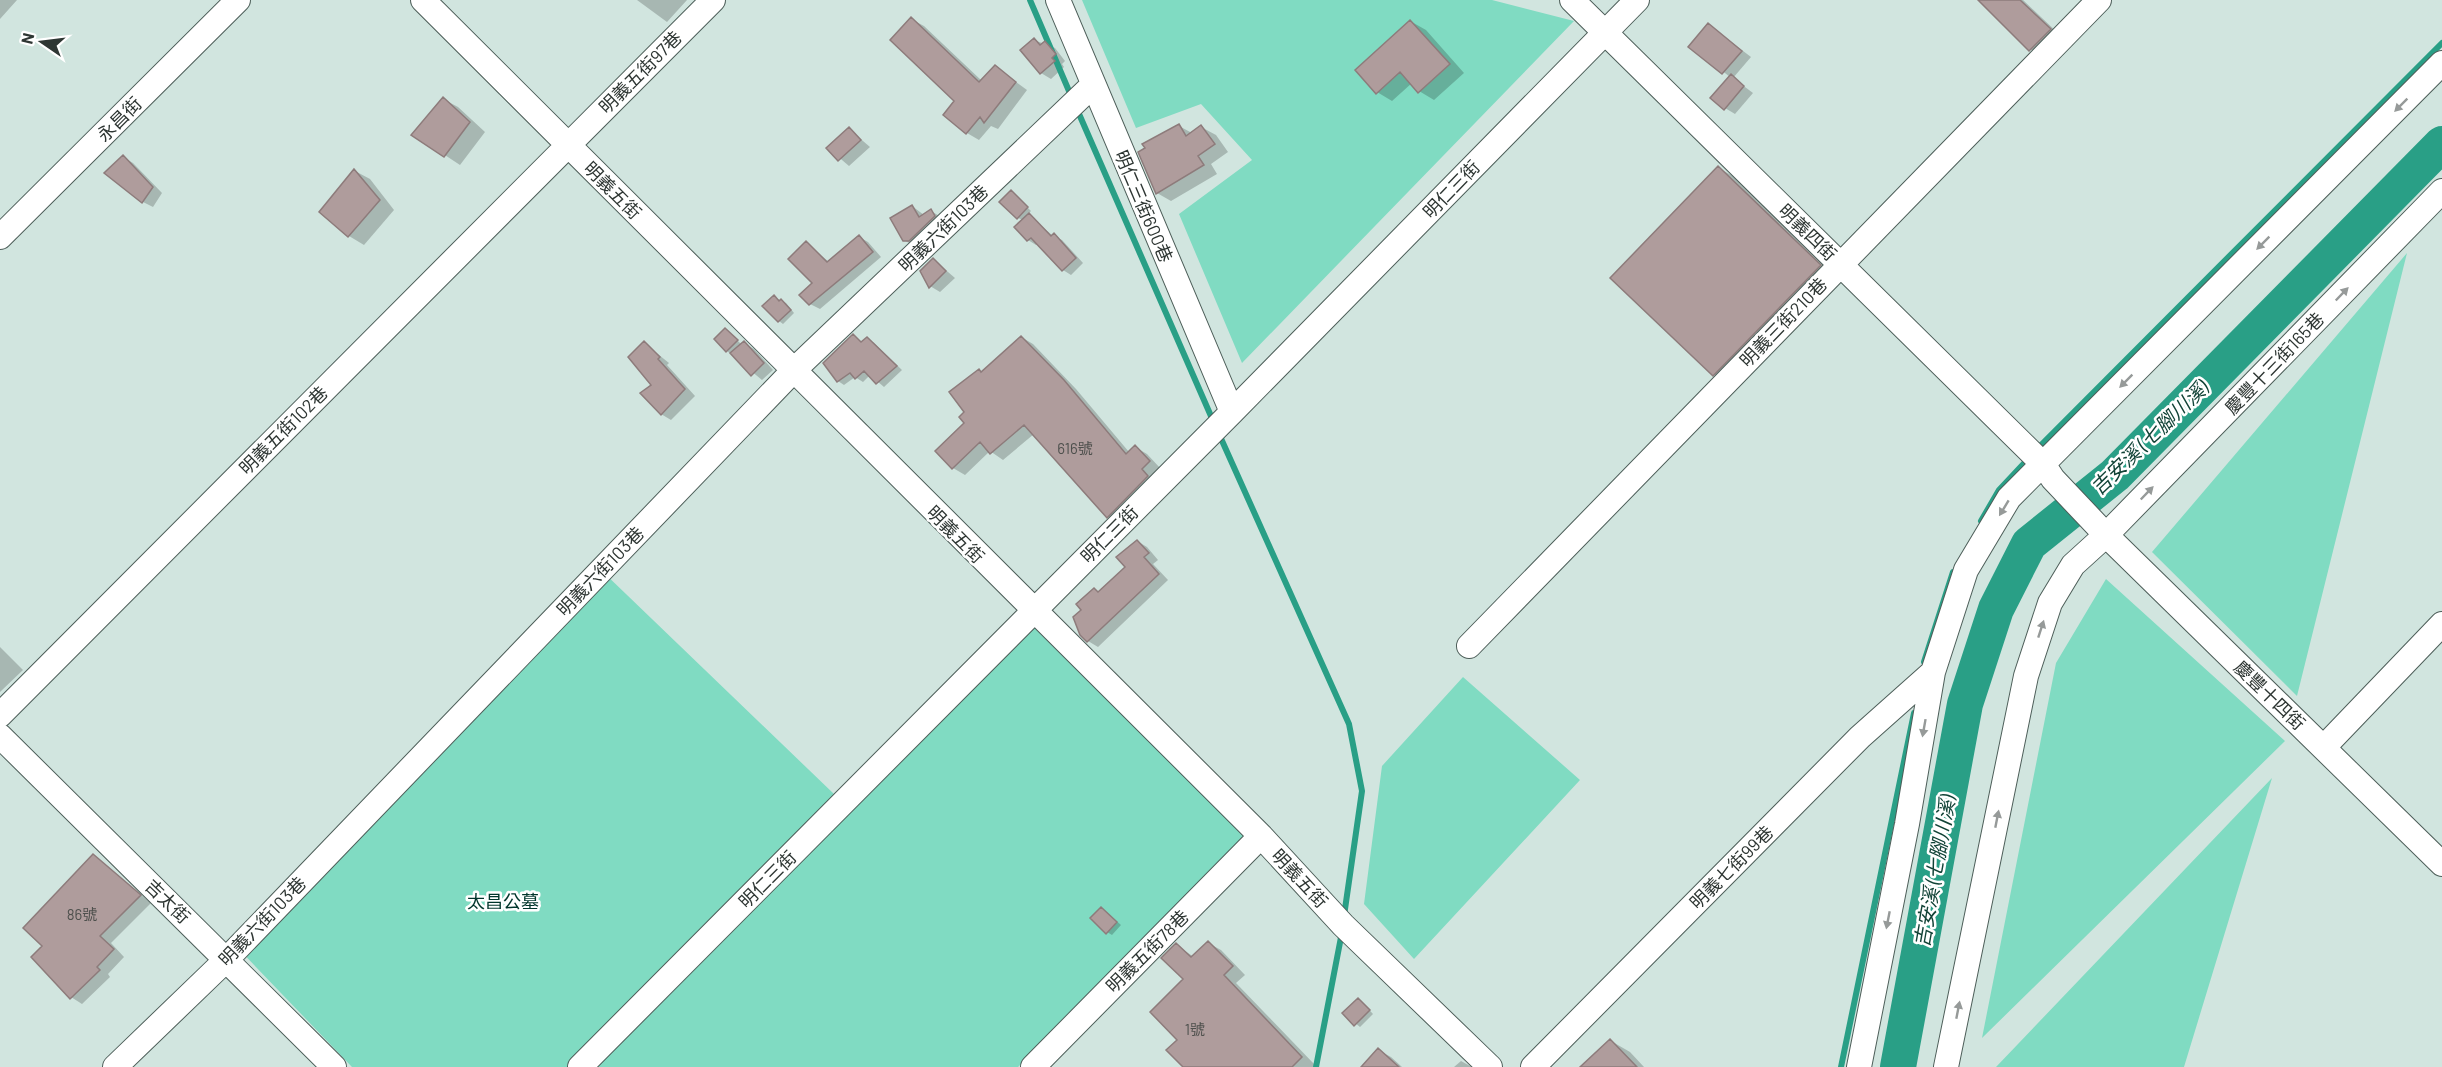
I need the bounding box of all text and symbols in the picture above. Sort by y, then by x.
north arrow [12,12,72,72]
street label: 明義五街97巷 [594,26,686,118]
text: N [16,31,37,46]
street label: 永昌街 [92,92,146,146]
one-way arrow [2394,97,2408,111]
street label: 明仁三街600巷 [1111,147,1177,265]
street label: 明仁三街 [1418,155,1484,223]
street label: 明義五街 [580,157,646,223]
street label: 明義六街103巷 [894,180,992,276]
street label: 明義四街 [1774,199,1842,265]
one-way arrow [2257,235,2271,249]
street label: 明義三街210巷 [1735,273,1831,371]
one-way arrow [2334,287,2348,301]
street label: 慶豐十三街165巷 [2220,308,2328,418]
water label: 吉安溪 (七腳川溪) [2085,374,2213,499]
one-way arrow [2119,374,2133,388]
street label: 明義五街102巷 [234,381,332,479]
house number: 616號 [1057,439,1093,457]
one-way arrow [2139,487,2153,501]
one-way arrow [1998,500,2009,516]
street label: 明義五街 [923,501,989,567]
street label: 明仁三街 [1076,501,1142,567]
street label: 明義六街103巷 [552,522,648,620]
one-way arrow [2037,620,2046,638]
street label: 慶豐十四街 [2230,656,2310,734]
one-way arrow [1919,719,1928,738]
water label: 吉安溪 (七腳川溪) [1909,792,1959,949]
one-way arrow [1993,809,2002,828]
street label: 明義七街99巷 [1685,821,1777,913]
street label: 明義五街 [1267,844,1333,912]
street label: 明仁三街 [734,846,800,912]
street label: 明義六街103巷 [214,872,310,970]
street label: 吉太街 [141,874,195,928]
park label: 太昌公墓 [467,890,539,912]
house number: 86號 [67,905,97,923]
street label: 明義五街78巷 [1101,905,1193,997]
one-way arrow [1883,911,1892,930]
one-way arrow [1954,1000,1963,1019]
house number: 1號 [1185,1020,1205,1038]

